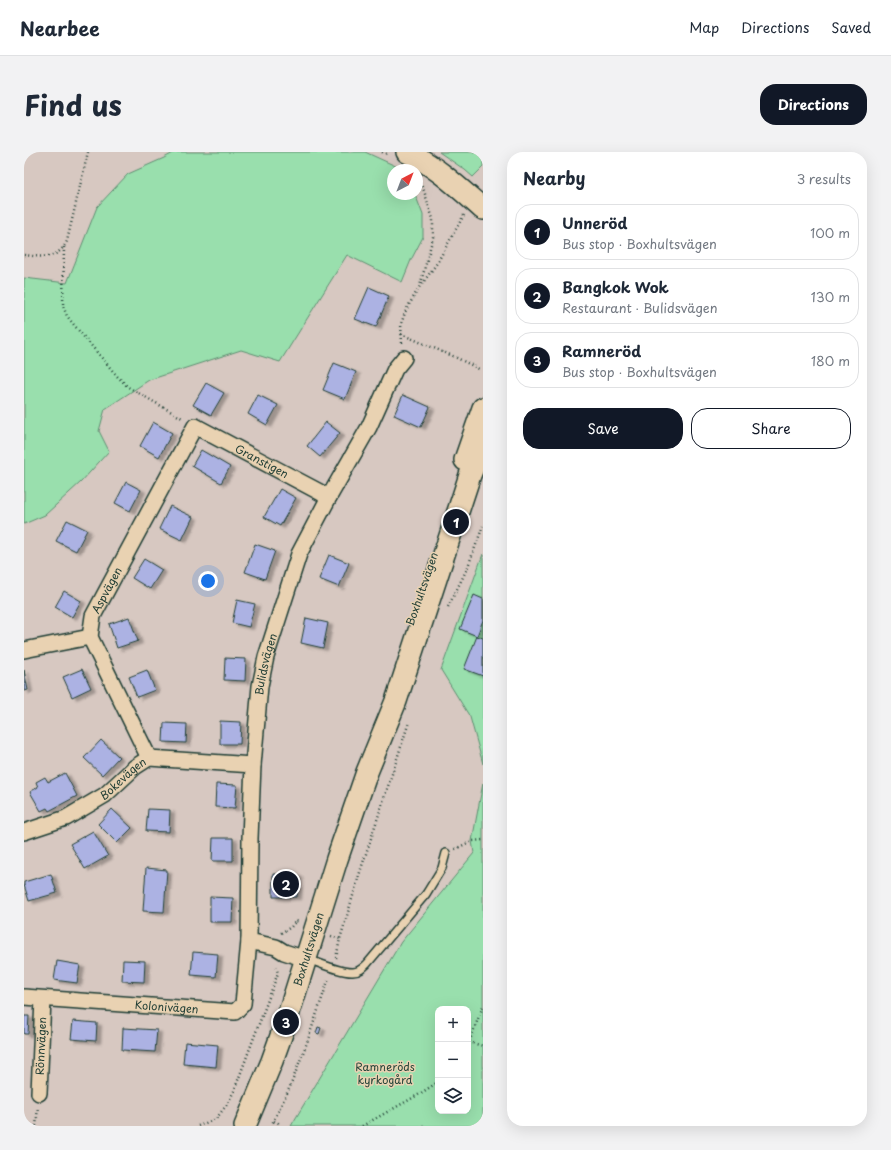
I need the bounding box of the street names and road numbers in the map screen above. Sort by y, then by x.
street label: Granstigen [232,440,292,482]
street label: Boxhultsvägen [401,550,442,628]
street label: Aspvägen [87,564,126,616]
street label: Bulidsvägen [250,631,281,696]
street label: Bokevägen [97,753,149,804]
street label: Boxhultsvägen [289,910,328,988]
street label: Kolonivägen [134,996,199,1017]
street label: Rönnvägen [31,1017,50,1076]

